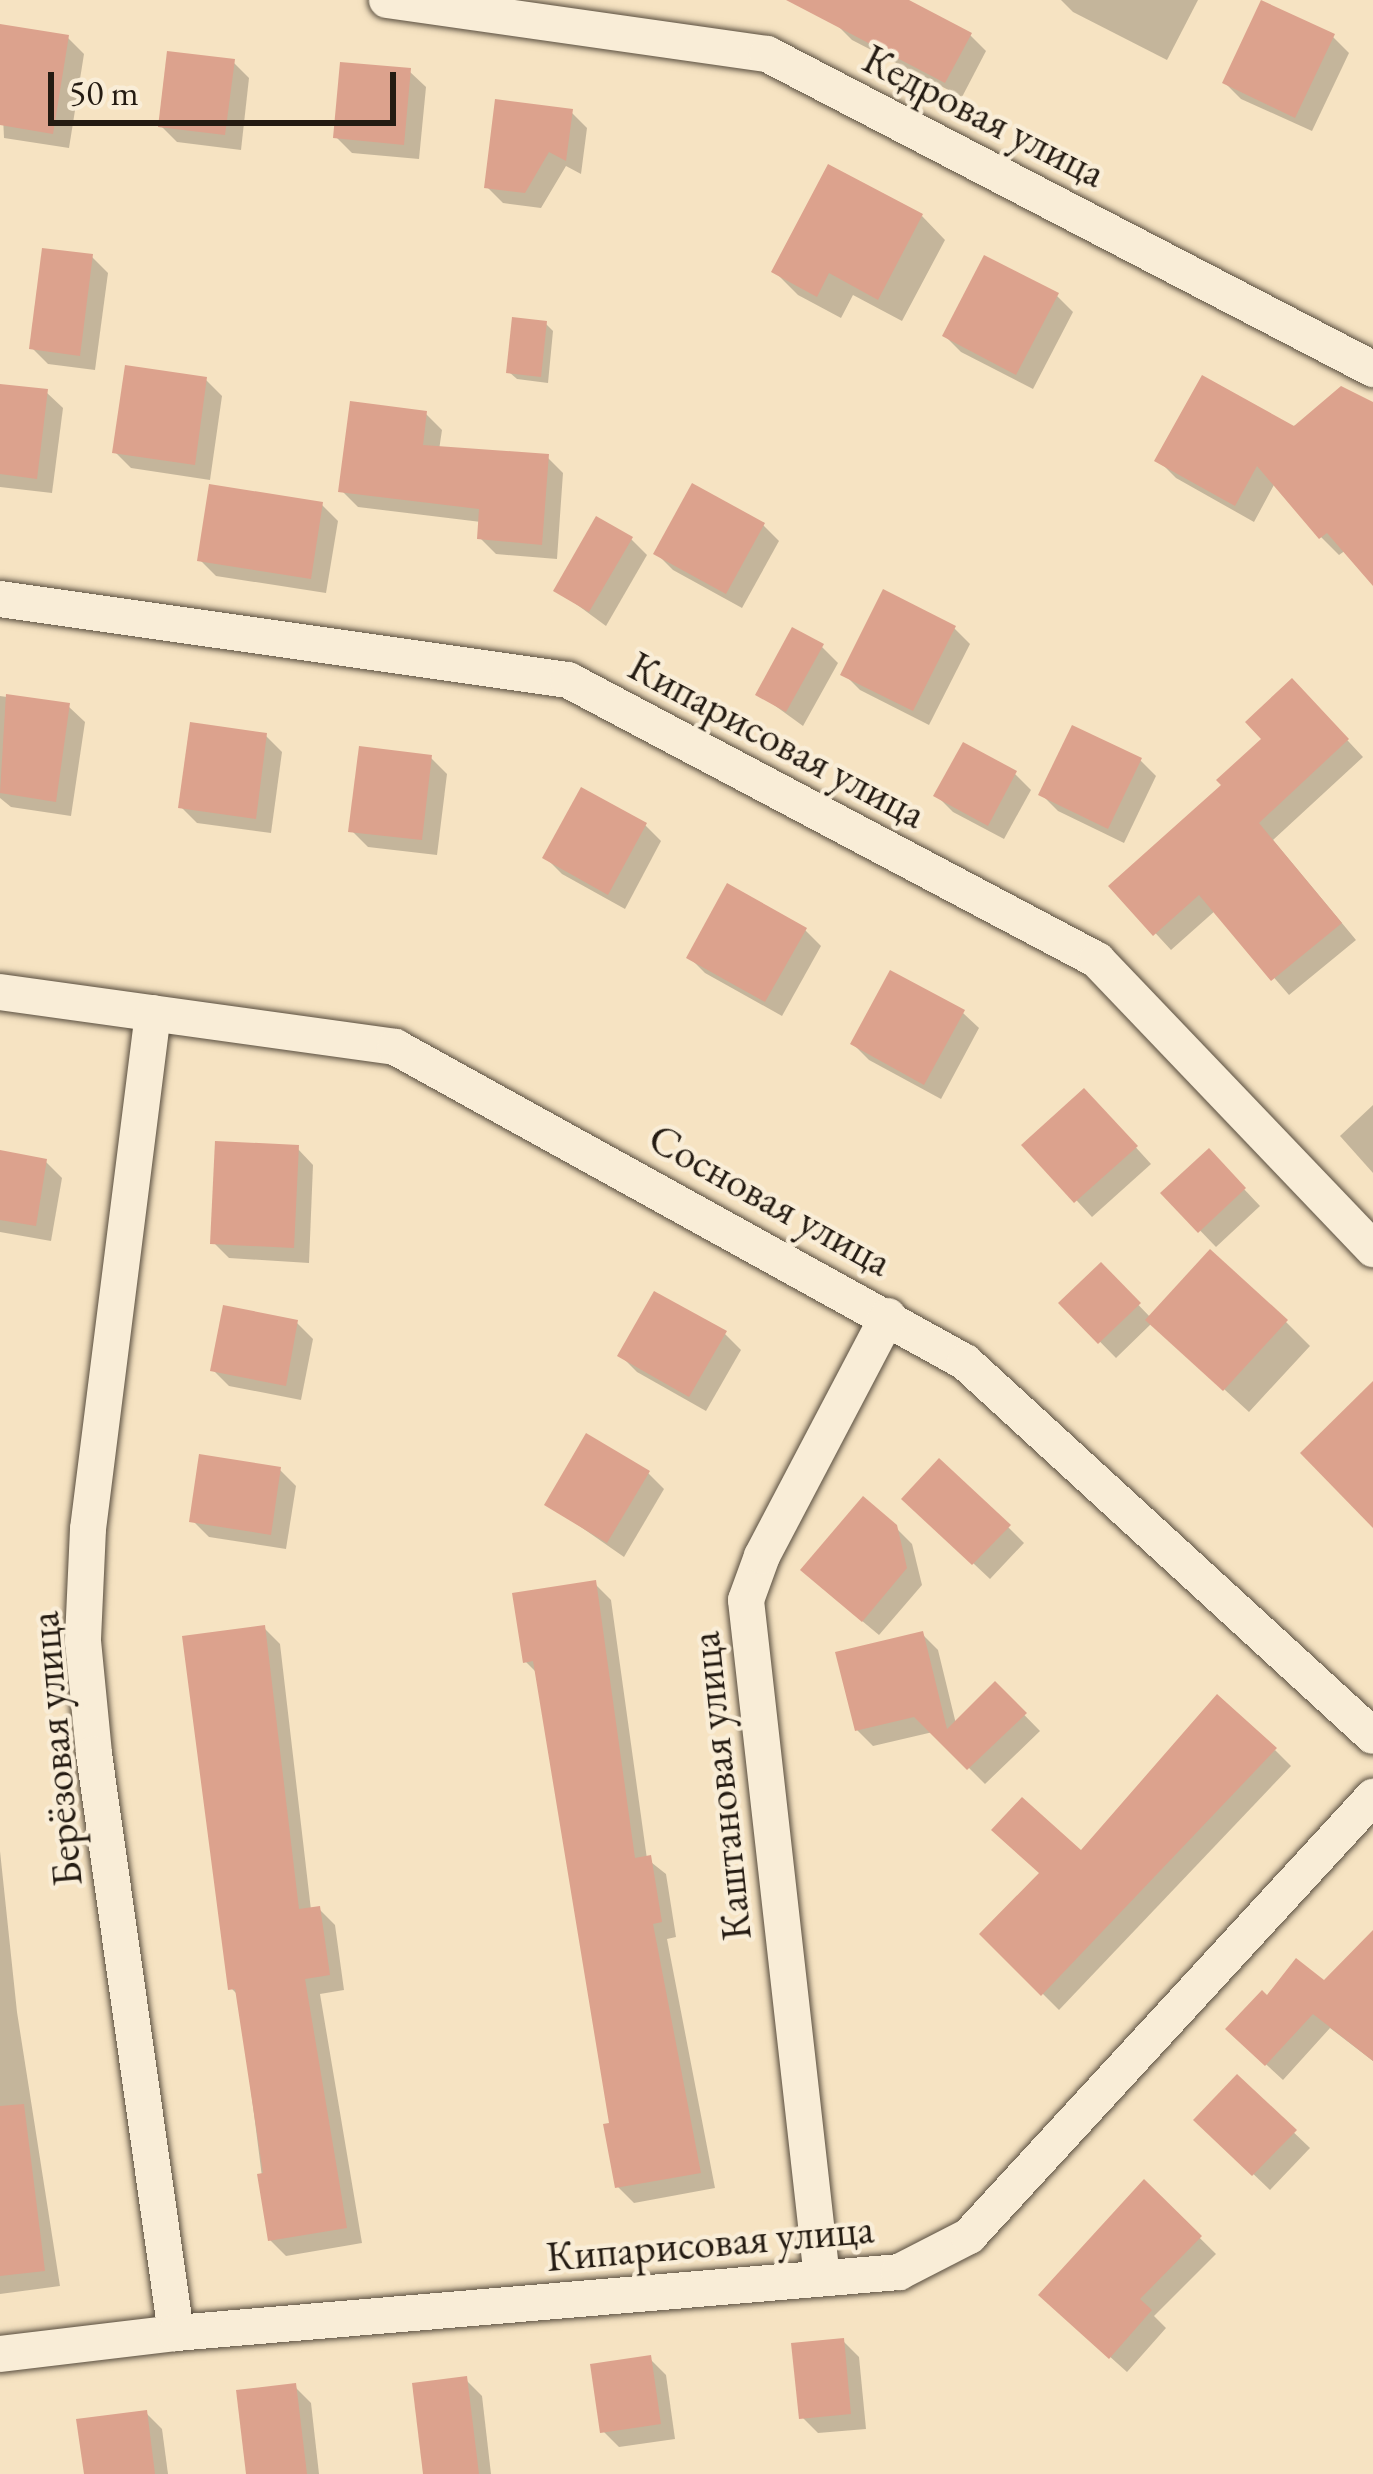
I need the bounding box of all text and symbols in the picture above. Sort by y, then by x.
street label: Кедровая улица [855,33,1113,199]
scale bar [54,48,402,122]
text: 50 m [69,69,139,116]
street label: Кипарисовая улица [620,641,934,839]
street label: Сосновая улица [640,1113,900,1287]
street label: Берёзовая улица [19,1609,93,1889]
street label: Каштановая улица [680,1629,762,1943]
street label: Кипарисовая улица [544,2204,876,2282]

